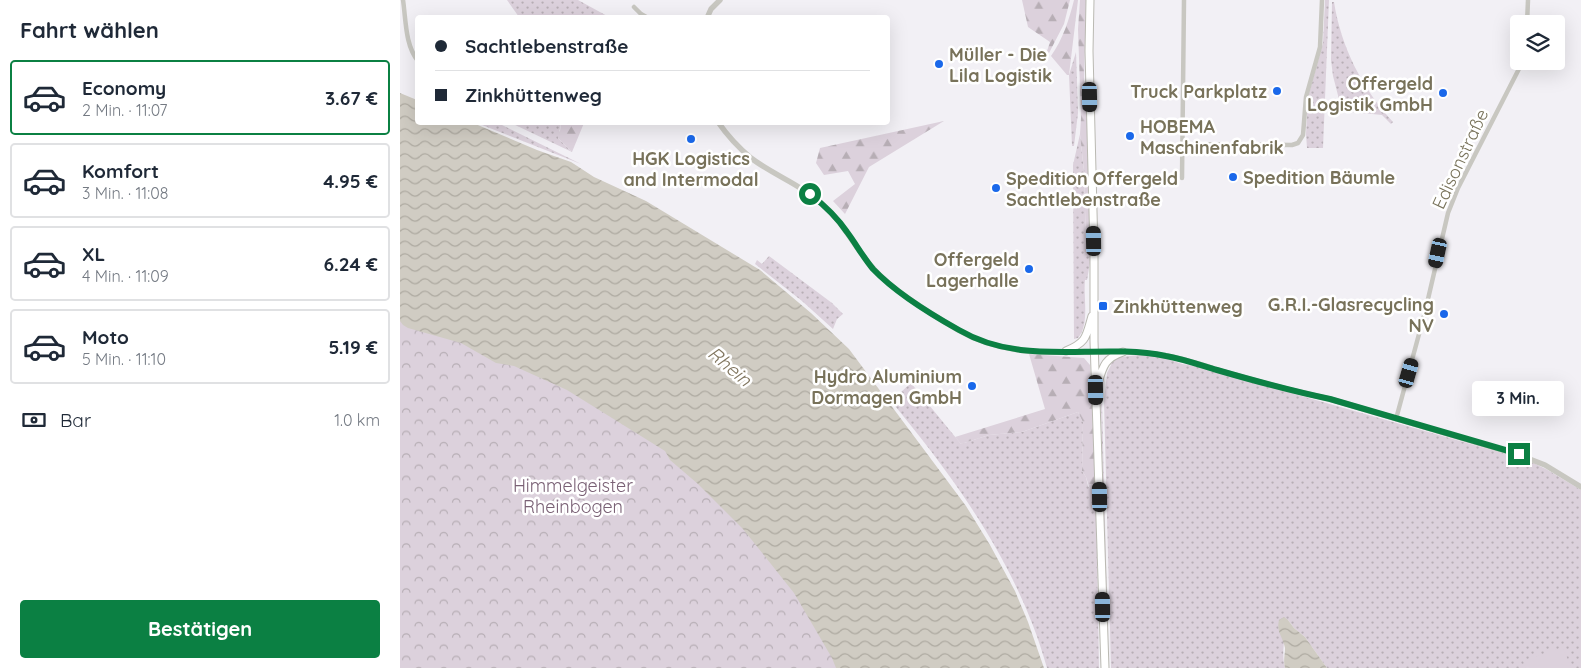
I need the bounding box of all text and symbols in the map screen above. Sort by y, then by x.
map controls [1510,15,1565,70]
button: layers [1510,15,1565,70]
text: Fahrt wählen [20,16,159,44]
text: Sachtlebenstraße [465,34,628,58]
place label: Müller - Die Lila Logistik [949,43,1052,87]
marker: Müller - Die Lila Logistik [933,58,945,70]
place label: Offergeld Logistik GmbH [1307,72,1433,116]
icon: car [22,75,67,120]
text: Economy [82,76,166,100]
place label: Truck Parkplatz [1130,80,1267,103]
car [1082,82,1097,112]
text: Zinkhüttenweg [465,83,602,107]
marker: Truck Parkplatz [1271,85,1283,97]
text: 3.67 € [325,86,378,110]
marker: Offergeld Logistik GmbH [1437,87,1449,99]
text: 2 Min. · 11:07 [82,100,168,120]
street label: Edisonstraße [1427,105,1493,213]
place label: HOBEMA Maschinenfabrik [1140,115,1284,159]
marker: HOBEMA Maschinenfabrik [1124,130,1136,142]
marker: HGK Logistics and Intermodal [685,133,697,145]
place label: HGK Logistics and Intermodal [623,147,759,191]
icon: car [22,158,67,203]
text: Komfort [82,159,159,183]
place label: Spedition Bäumle [1243,166,1395,189]
place label: Spedition Offergeld Sachtlebenstraße [1006,167,1178,211]
text: 4.95 € [323,169,378,193]
marker: Spedition Bäumle [1227,171,1239,183]
marker: Spedition Offergeld Sachtlebenstraße [990,182,1002,194]
text: 3 Min. · 11:08 [82,183,168,203]
route start [799,183,821,205]
car [1086,226,1101,256]
car [1427,237,1448,269]
icon: car [22,241,67,286]
text: XL [82,242,105,266]
place label: Offergeld Lagerhalle [926,248,1019,292]
text: 6.24 € [324,252,378,276]
marker: Offergeld Lagerhalle [1023,263,1035,275]
text: 4 Min. · 11:09 [82,266,169,286]
place label: G.R.I.-Glasrecycling NV [1268,293,1434,337]
place label: Zinkhüttenweg [1113,295,1243,318]
marker: Zinkhüttenweg [1097,300,1109,312]
marker: G.R.I.-Glasrecycling NV [1438,308,1450,320]
icon: car [22,324,67,369]
text: Moto [82,325,129,349]
text: 5.19 € [329,335,378,359]
water label: Rhein [703,341,757,392]
text: 5 Min. · 11:10 [82,349,166,369]
car [1397,357,1420,389]
place label: Hydro Aluminium Dormagen GmbH [811,365,962,409]
car [1088,375,1103,405]
marker: Hydro Aluminium Dormagen GmbH [966,380,978,392]
callout: 3 Min. [1473,382,1565,416]
text: 3 Min. [1496,388,1540,408]
icon: cash [20,406,48,434]
text: Bar [60,408,91,432]
text: 1.0 km [334,410,380,430]
route end [1508,443,1530,465]
park label: Himmelgeister Rheinbogen [513,474,633,518]
car [1092,482,1107,512]
car [1095,592,1110,622]
button: Bestätigen [20,600,380,658]

